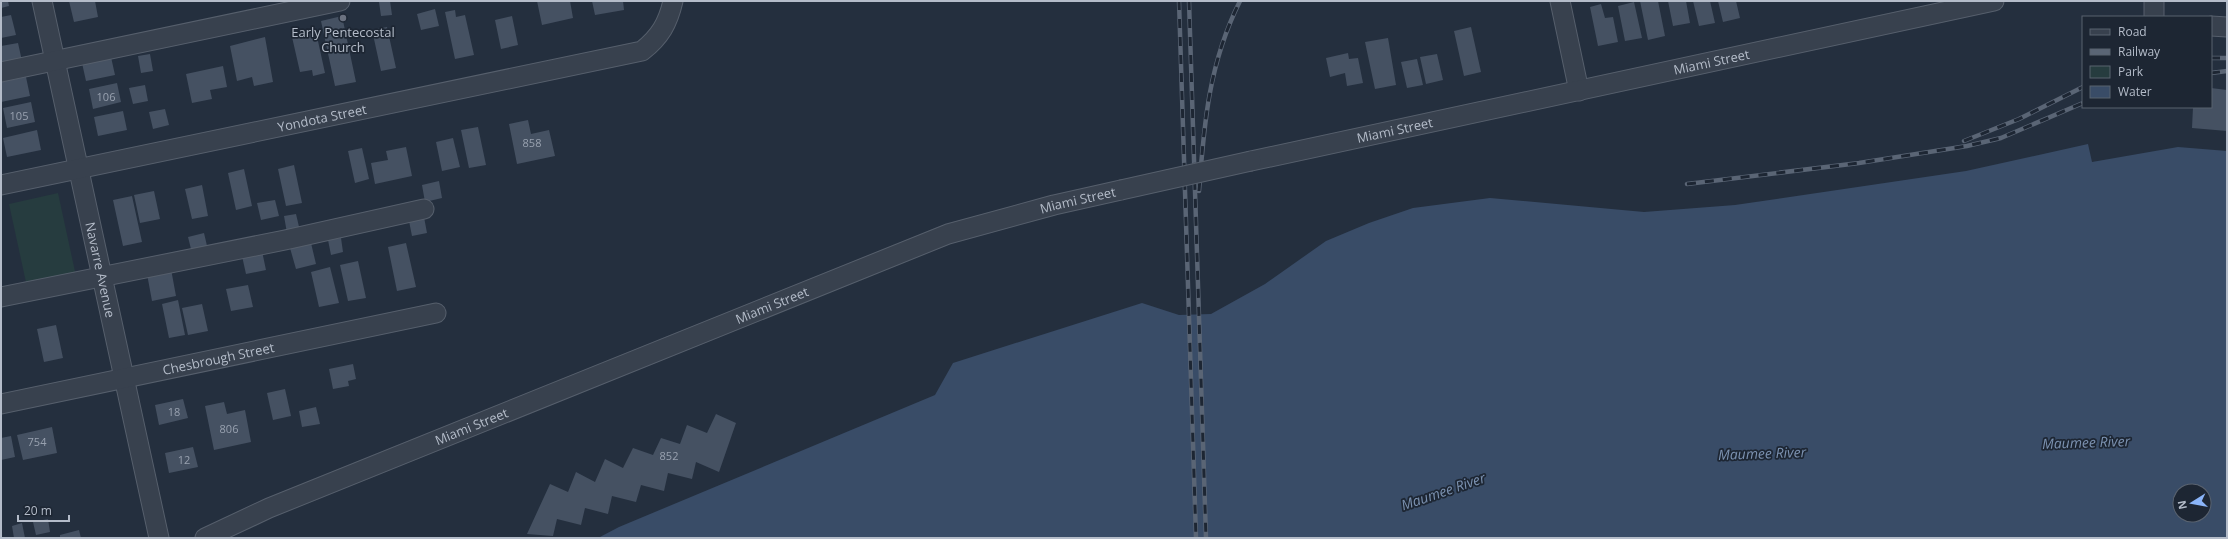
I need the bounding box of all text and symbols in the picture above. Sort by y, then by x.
marker: Early Pentecostal Church [338,13,348,23]
legend [2082,16,2212,108]
place label: Early Pentecostal Church [291,23,395,56]
text: Road [2118,23,2147,40]
text: Railway [2118,43,2161,60]
street label: Miami Street [1672,45,1751,79]
text: Park [2118,63,2144,80]
text: Water [2118,83,2152,100]
house number: 106 [97,89,115,104]
street label: Yondota Street [276,100,369,136]
house number: 105 [10,108,28,123]
street label: Miami Street [1355,113,1435,147]
house number: 858 [523,135,541,150]
street label: Miami Street [1038,182,1118,217]
street label: Navarre Avenue [81,220,120,319]
street label: Miami Street [733,282,811,328]
street label: Chesbrough Street [161,338,276,379]
street label: Miami Street [432,403,511,449]
house number: 18 [168,404,180,419]
house number: 806 [220,421,238,436]
water label: Maumee River [2042,431,2131,453]
house number: 754 [28,434,47,449]
water label: Maumee River [1718,442,1807,464]
house number: 852 [660,448,678,463]
house number: 12 [178,452,190,467]
water label: Maumee River [1398,468,1488,514]
north arrow [2172,483,2212,523]
scale bar [18,497,69,523]
text: N [2173,499,2190,511]
text: 20 m [24,502,52,519]

